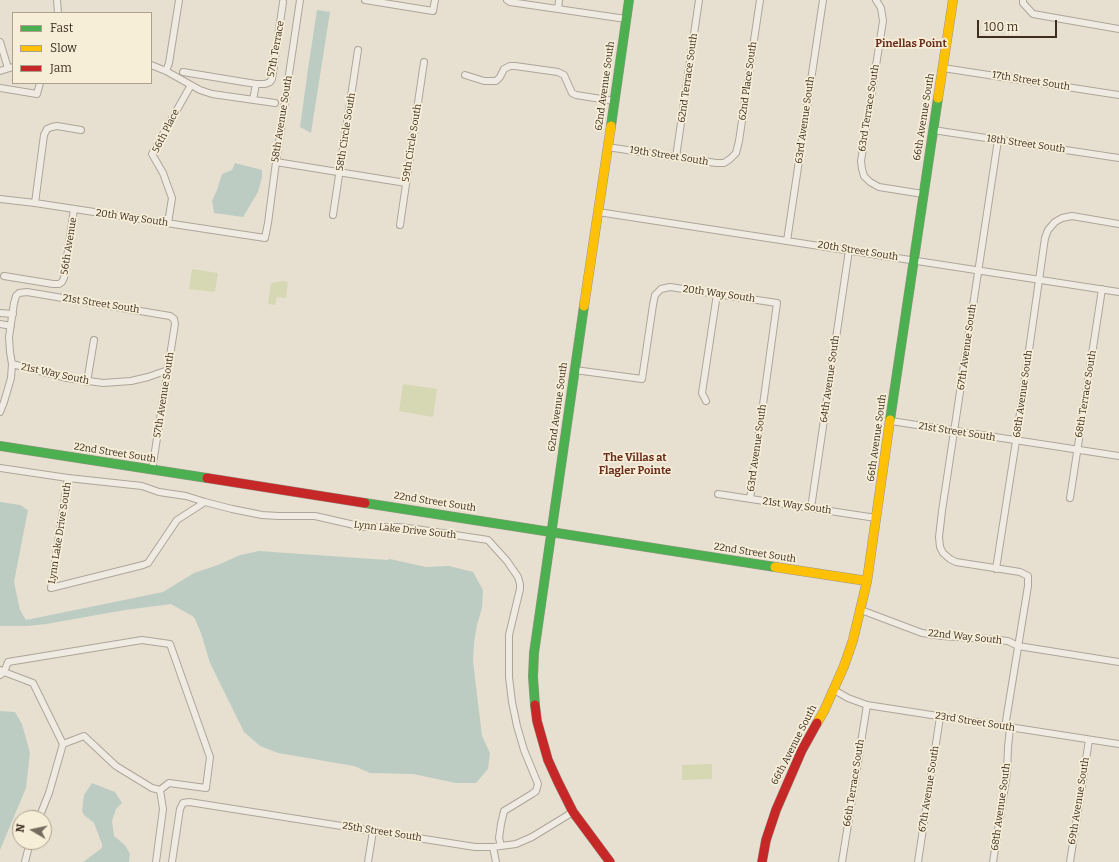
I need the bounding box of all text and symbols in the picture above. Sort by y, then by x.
legend [12,12,152,84]
scale bar [979,12,1059,38]
street label: 57th Terrace [265,20,287,78]
text: 100 m [984,20,1018,34]
text: Fast [50,21,73,35]
street label: 62nd Terrace South [676,33,700,123]
district label: Pinellas Point [875,37,947,51]
text: Slow [50,41,77,55]
street label: 62nd Avenue South [593,41,617,131]
street label: 62nd Place South [737,41,759,121]
text: Jam [50,61,72,75]
street label: 63rd Terrace South [856,64,882,152]
street label: 17th Street South [991,69,1071,93]
street label: 66th Avenue South [911,73,937,161]
street label: 58th Avenue South [269,75,295,163]
street label: 63rd Avenue South [793,76,817,164]
street label: 58th Circle South [334,92,358,172]
street label: 59th Circle South [400,103,424,183]
street label: 56th Place [150,107,182,155]
street label: 18th Street South [986,133,1066,155]
street label: 19th Street South [629,144,709,168]
street label: 20th Way South [95,207,169,229]
street label: 56th Avenue [59,216,79,276]
street label: 20th Street South [817,239,899,263]
street label: 20th Way South [682,283,756,305]
street label: 21st Street South [62,292,140,316]
street label: 67th Avenue South [955,303,979,391]
street label: 64th Avenue South [818,334,842,424]
street label: 68th Avenue South [1011,349,1035,439]
street label: 68th Terrace South [1073,350,1099,438]
street label: 57th Avenue South [151,351,177,439]
street label: 21st Way South [20,361,90,387]
street label: 62nd Avenue South [546,362,570,452]
street label: 66th Avenue South [865,393,889,483]
street label: 63rd Avenue South [745,404,769,492]
street label: 21st Street South [918,420,996,444]
street label: 22nd Street South [73,441,157,465]
district label: The Villas at Flagler Pointe [599,451,671,477]
street label: Lynn Lake Drive South [46,481,74,585]
street label: 22nd Street South [393,490,477,514]
street label: 21st Way South [762,495,832,517]
street label: Lynn Lake Drive South [353,519,457,541]
street label: 22nd Street South [713,541,797,565]
street label: 22nd Way South [927,627,1003,647]
street label: 66th Avenue South [769,703,819,787]
street label: 23rd Street South [934,710,1016,734]
street label: 66th Terrace South [841,739,867,827]
street label: 67th Avenue South [916,745,942,833]
street label: 69th Avenue South [1066,757,1092,845]
street label: 68th Avenue South [989,762,1013,852]
north arrow [12,810,52,850]
street label: 25th Street South [341,820,423,844]
text: N [14,823,28,833]

